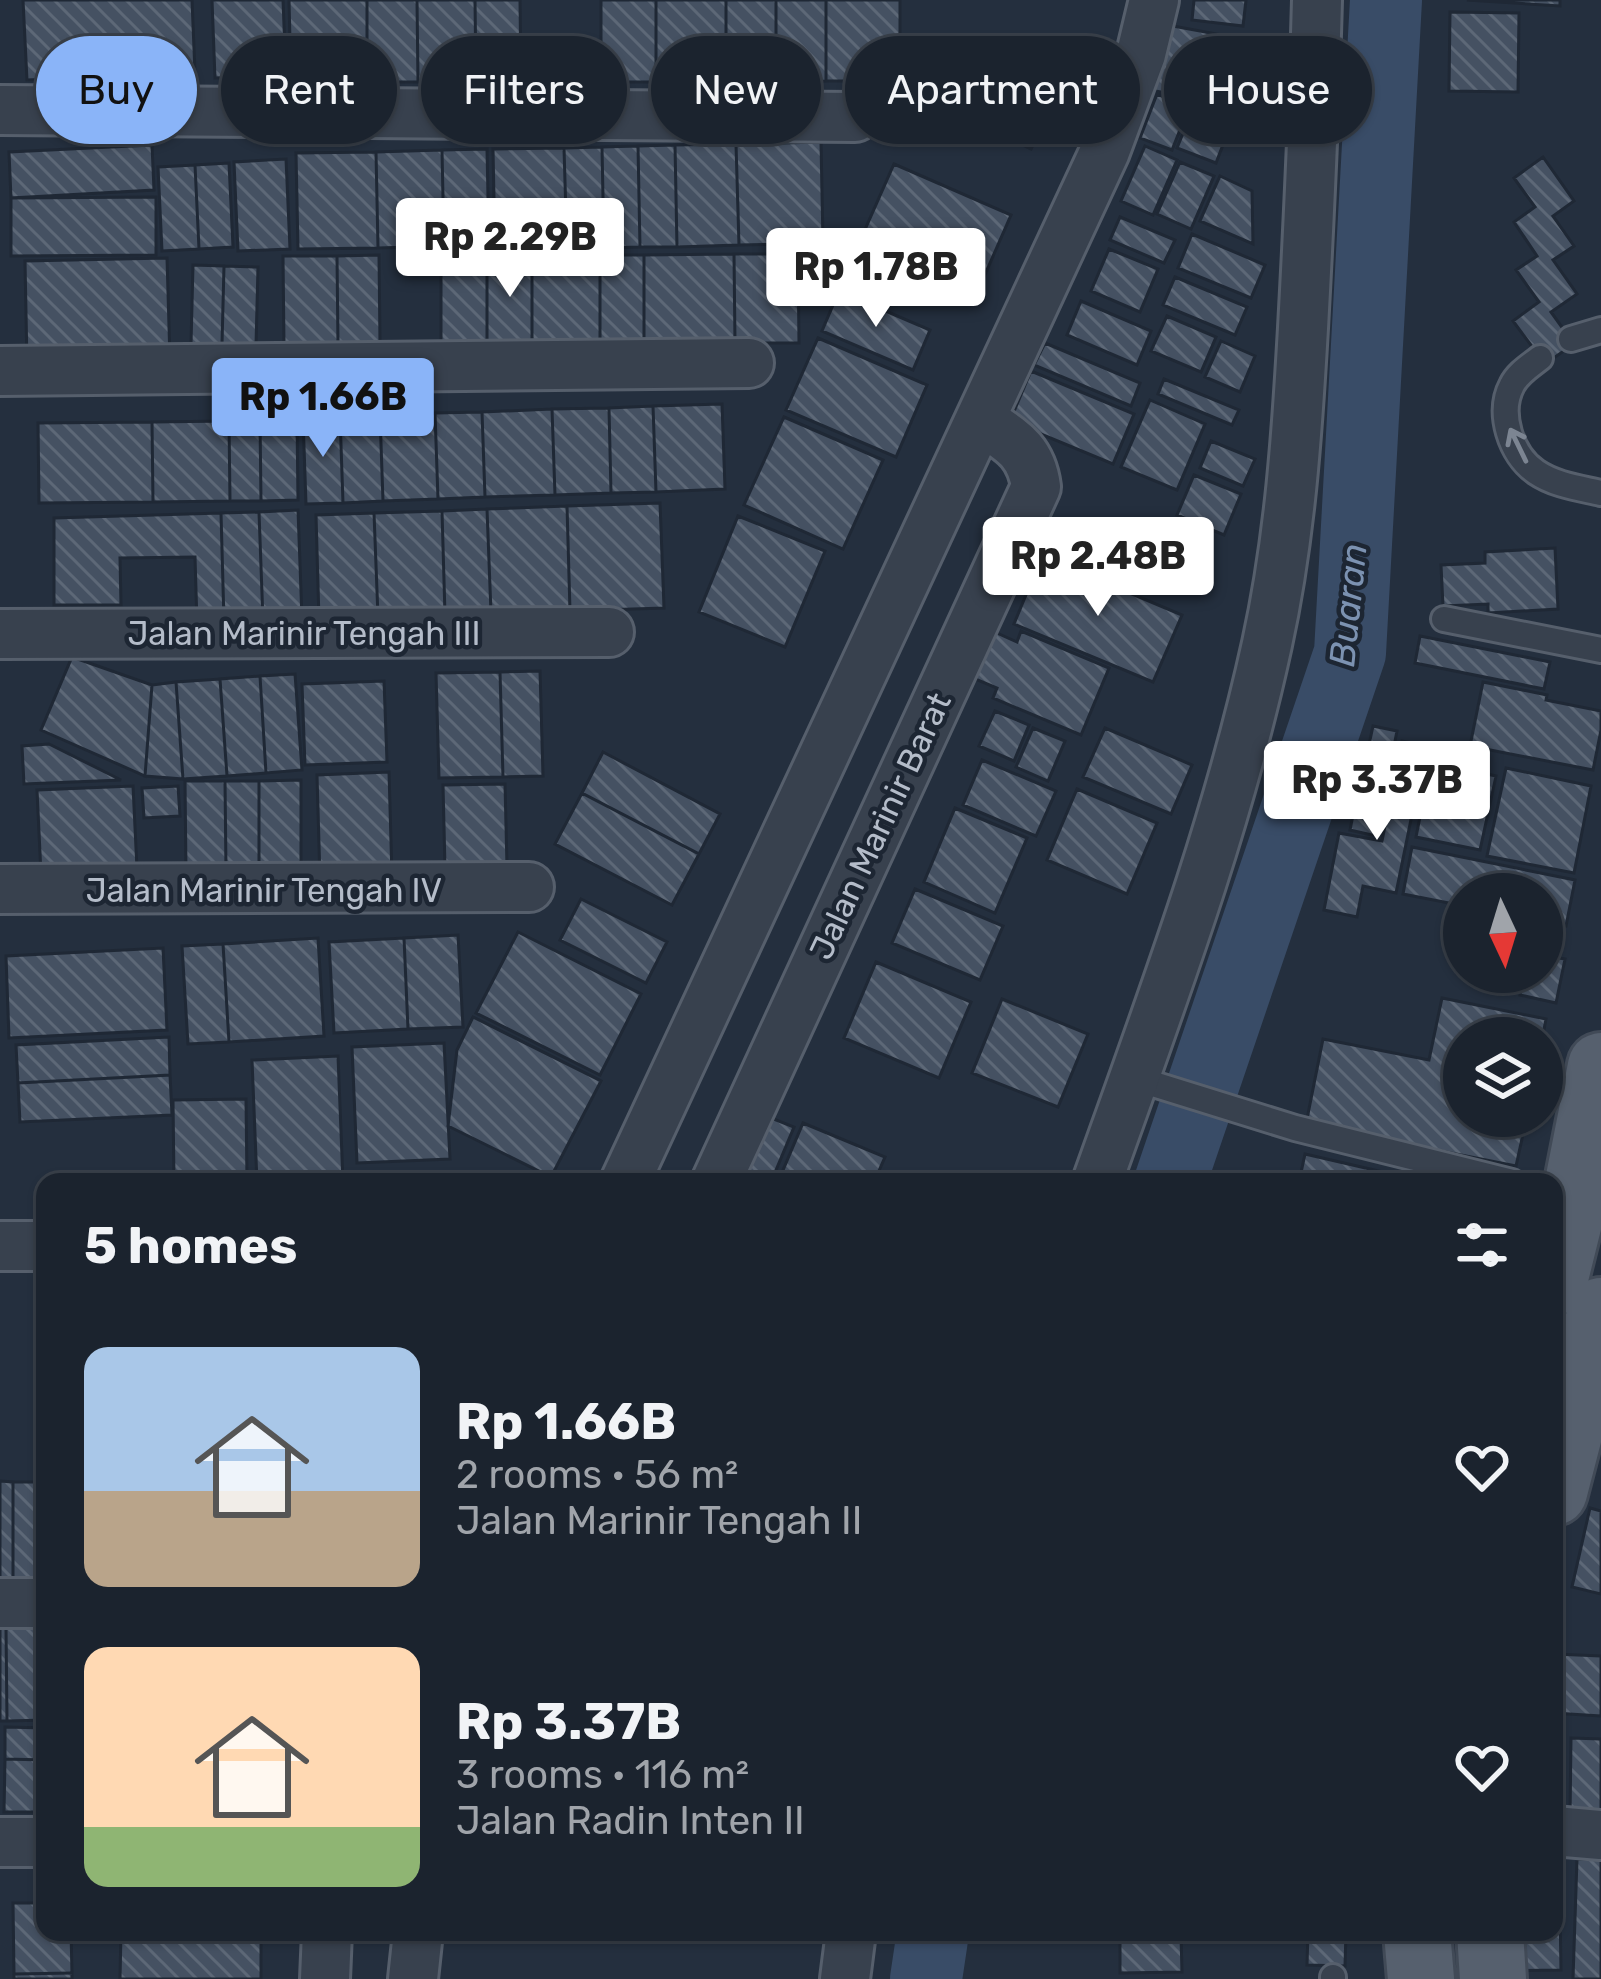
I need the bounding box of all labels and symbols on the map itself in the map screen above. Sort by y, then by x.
pin: Rp 2.29B [386,198,634,300]
pin: Rp 1.78B [752,228,1000,330]
pin: Rp 1.66B [199,358,447,460]
one-way arrow [1505,427,1527,463]
pin: Rp 2.48B [974,517,1222,619]
water label: Buaran [1320,541,1376,669]
street label: Jalan Marinir Tengah III [128,614,480,653]
street label: Jalan Marinir Barat [801,686,959,965]
pin: Rp 3.37B [1253,741,1501,843]
street label: Jalan Marinir Tengah IV [86,871,442,910]
north arrow [1443,873,1563,993]

